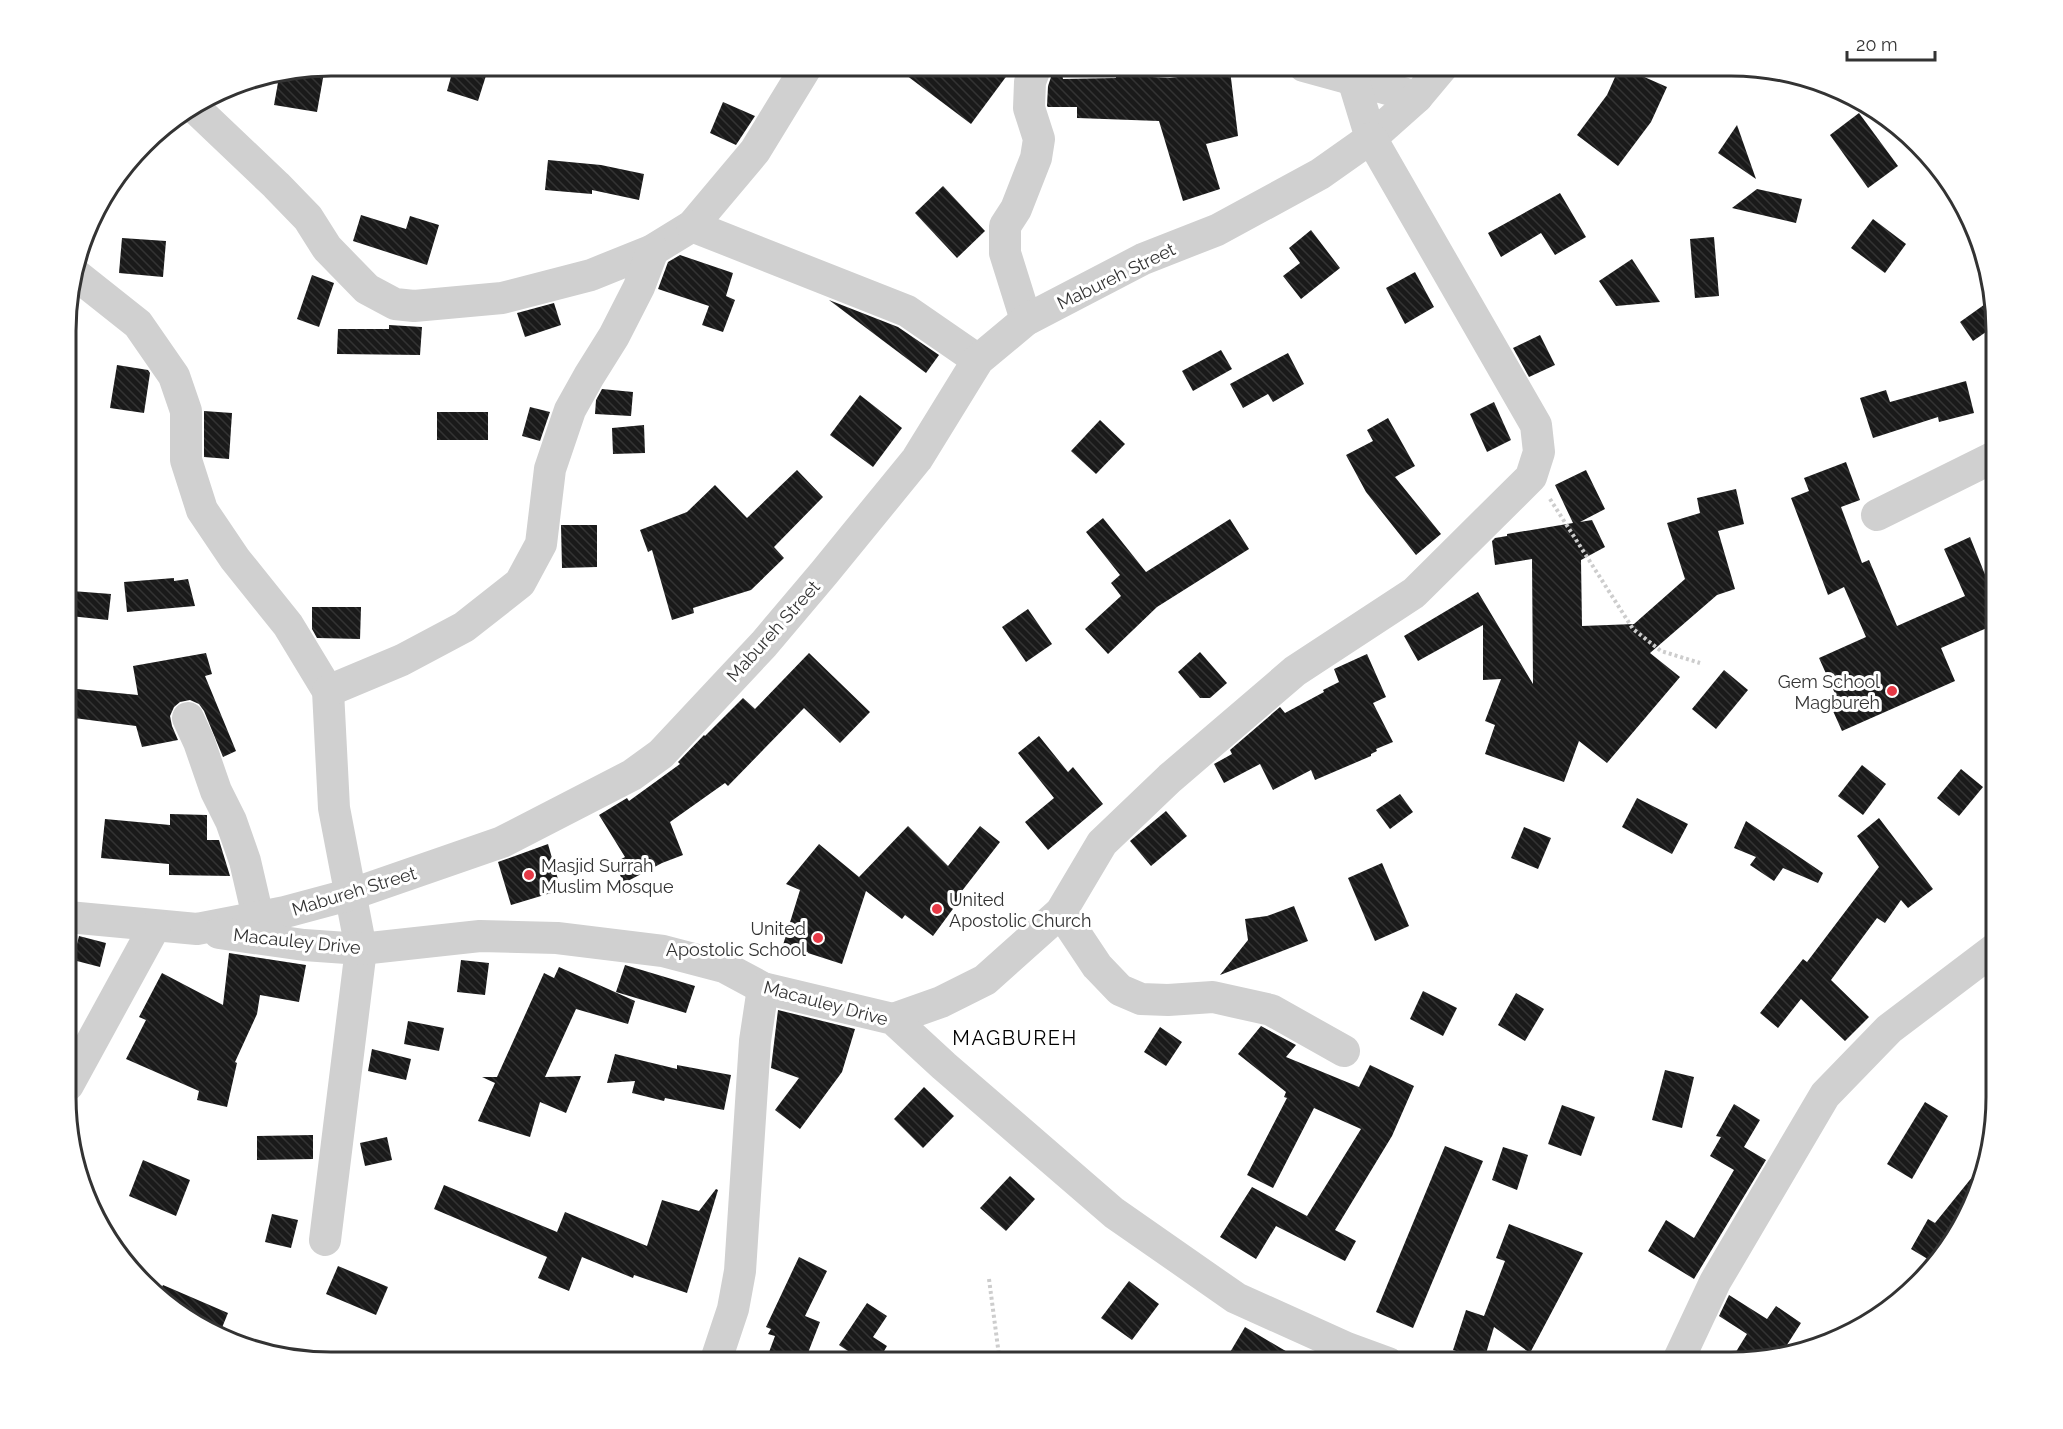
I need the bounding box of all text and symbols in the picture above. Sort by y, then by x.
scale bar [1847,24,1936,62]
text: 20 m [1856,34,1898,55]
street label: Mabureh Street [1053,238,1179,314]
street label: Mabureh Street [722,576,824,686]
place label: Gem School Magbureh [1778,671,1880,713]
marker: Gem School Magbureh [1885,684,1899,698]
place label: Masjid Surrah Muslim Mosque [541,855,674,897]
street label: Mabureh Street [289,862,419,920]
marker: Masjid Surrah Muslim Mosque [522,868,536,882]
place label: United Apostolic Church [949,889,1092,931]
marker: United Apostolic Church [930,902,944,916]
place label: United Apostolic School [666,918,806,960]
street label: Macauley Drive [232,924,362,958]
marker: United Apostolic School [811,931,825,945]
street label: Macauley Drive [762,976,891,1030]
district label: MAGBUREH [952,1026,1078,1050]

